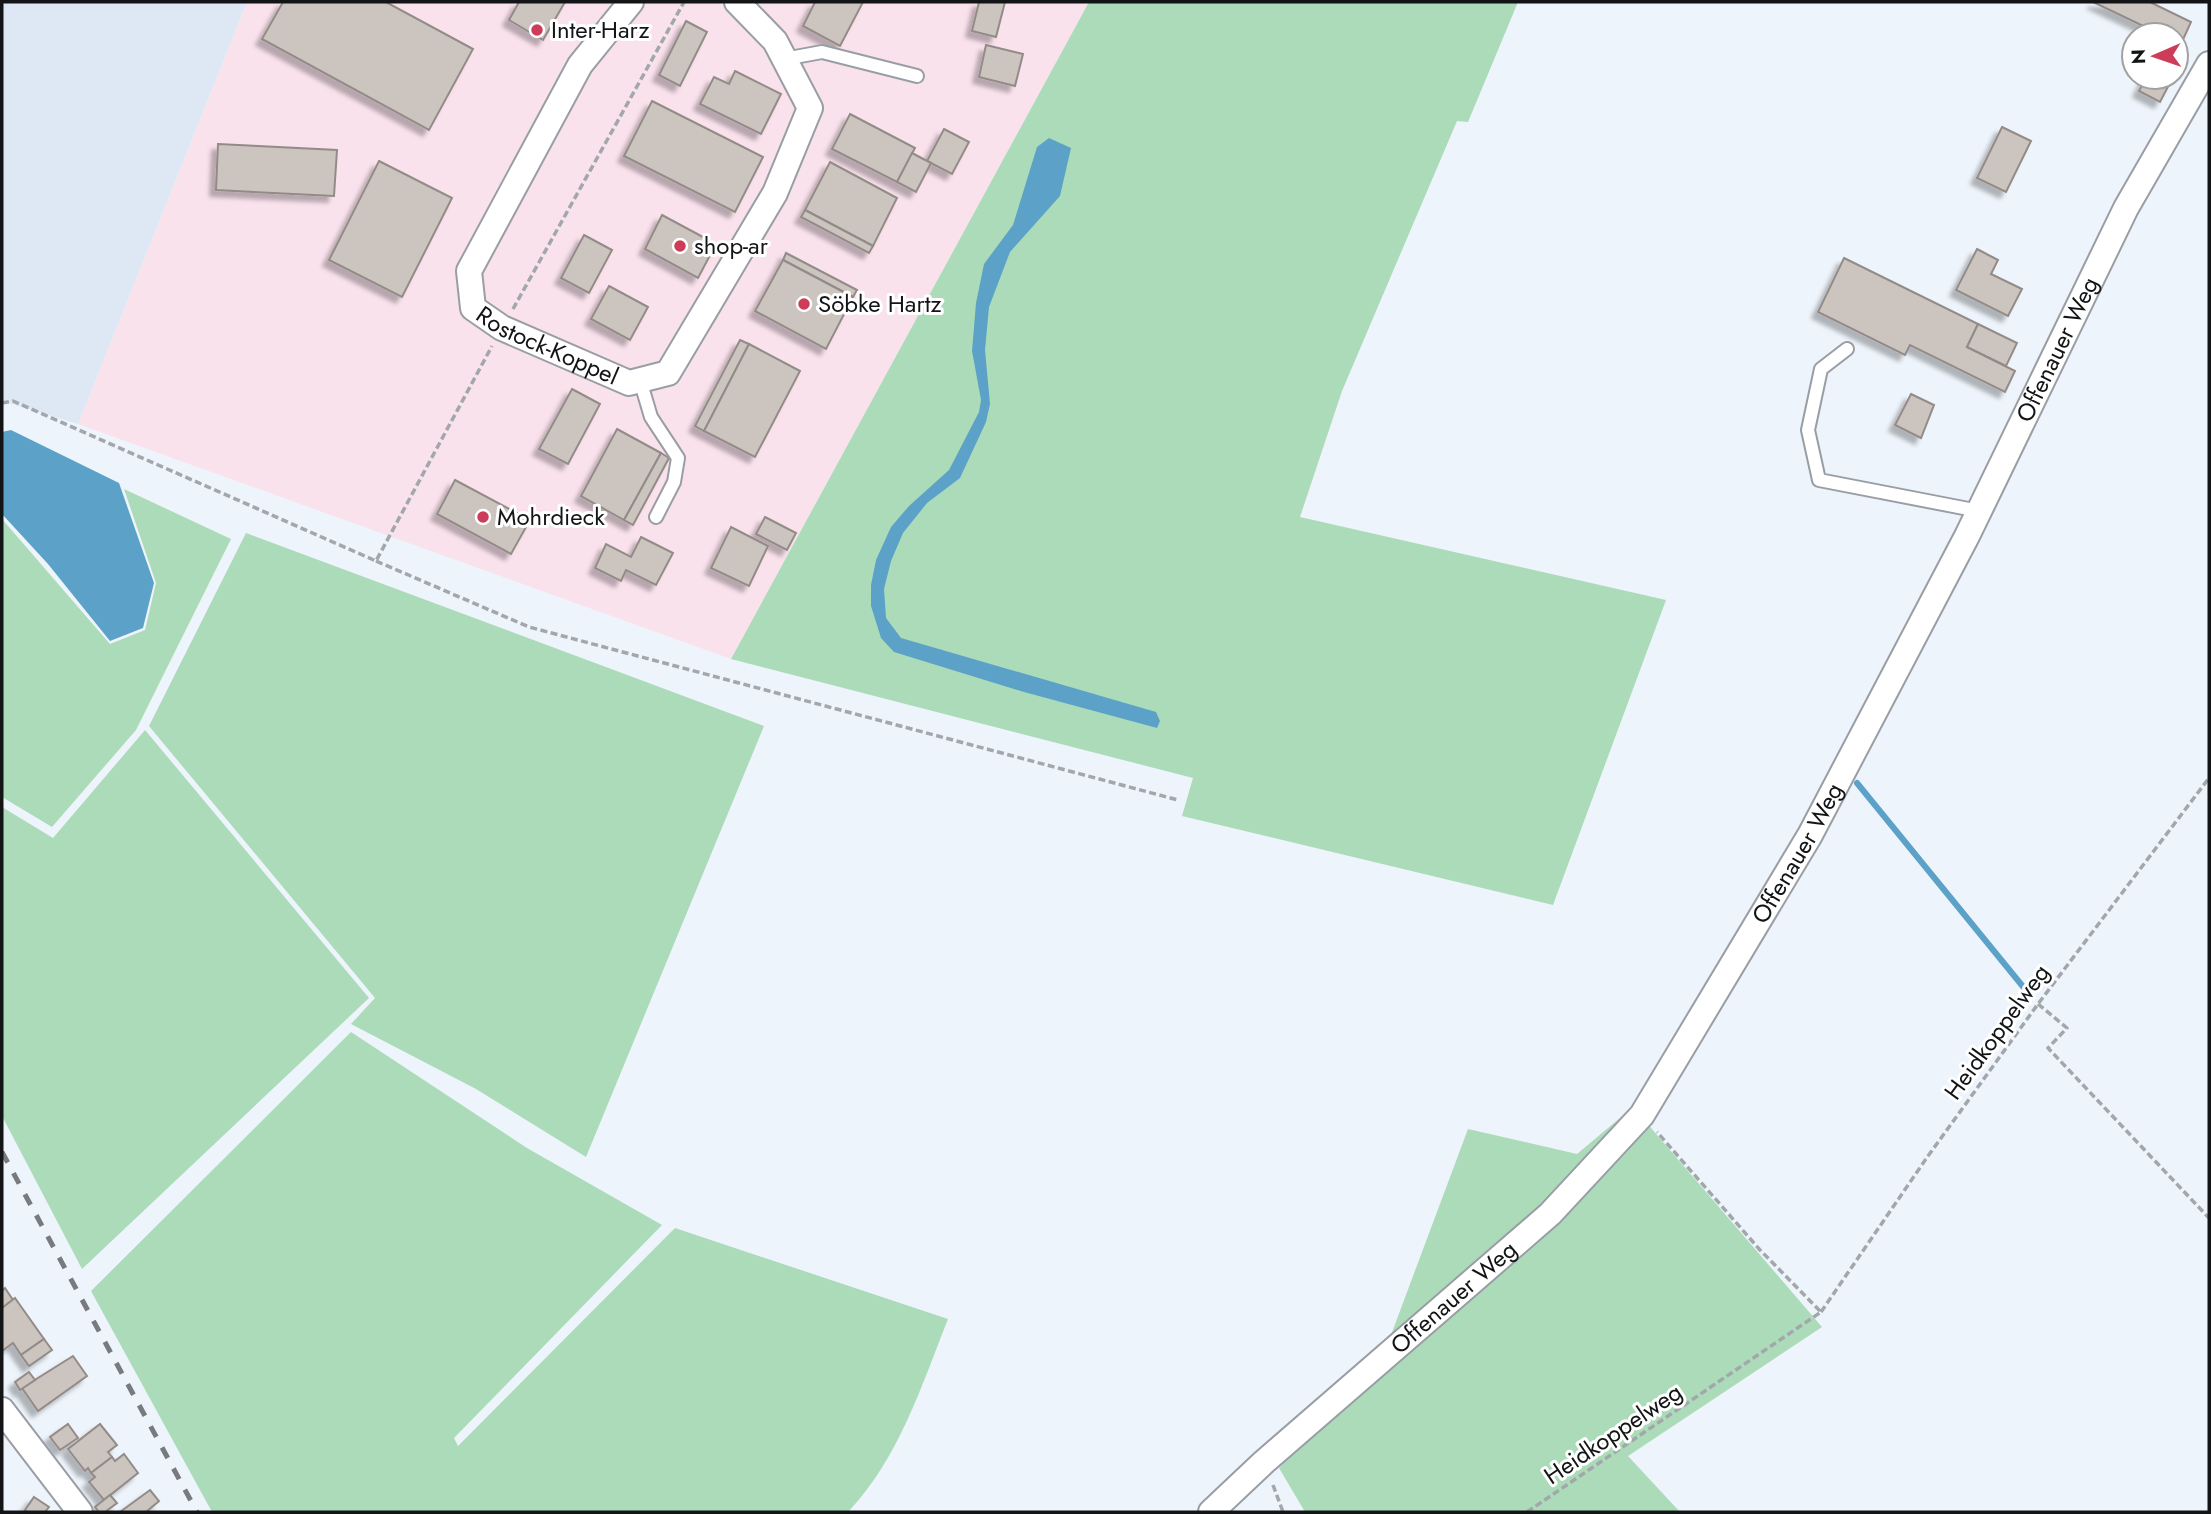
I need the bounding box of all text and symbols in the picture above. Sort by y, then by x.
place label: Inter-Harz [551,12,650,47]
north arrow [2120,21,2190,91]
marker: Inter-Harz [529,22,545,38]
text: N [2125,49,2152,65]
place label: shop-ar [694,228,769,263]
marker: shop-ar [672,238,688,254]
street label: Offenauer Weg [2007,271,2107,428]
place label: Söbke Hartz [818,286,941,321]
marker: Söbke Hartz [796,296,812,312]
street label: Rostock-Koppel [469,297,624,393]
place label: Mohrdieck [497,499,605,534]
marker: Mohrdieck [475,509,491,525]
street label: Offenauer Weg [1743,776,1851,930]
street label: Heidkoppelweg [1935,957,2058,1107]
street label: Offenauer Weg [1382,1232,1524,1362]
street label: Heidkoppelweg [1537,1374,1689,1493]

